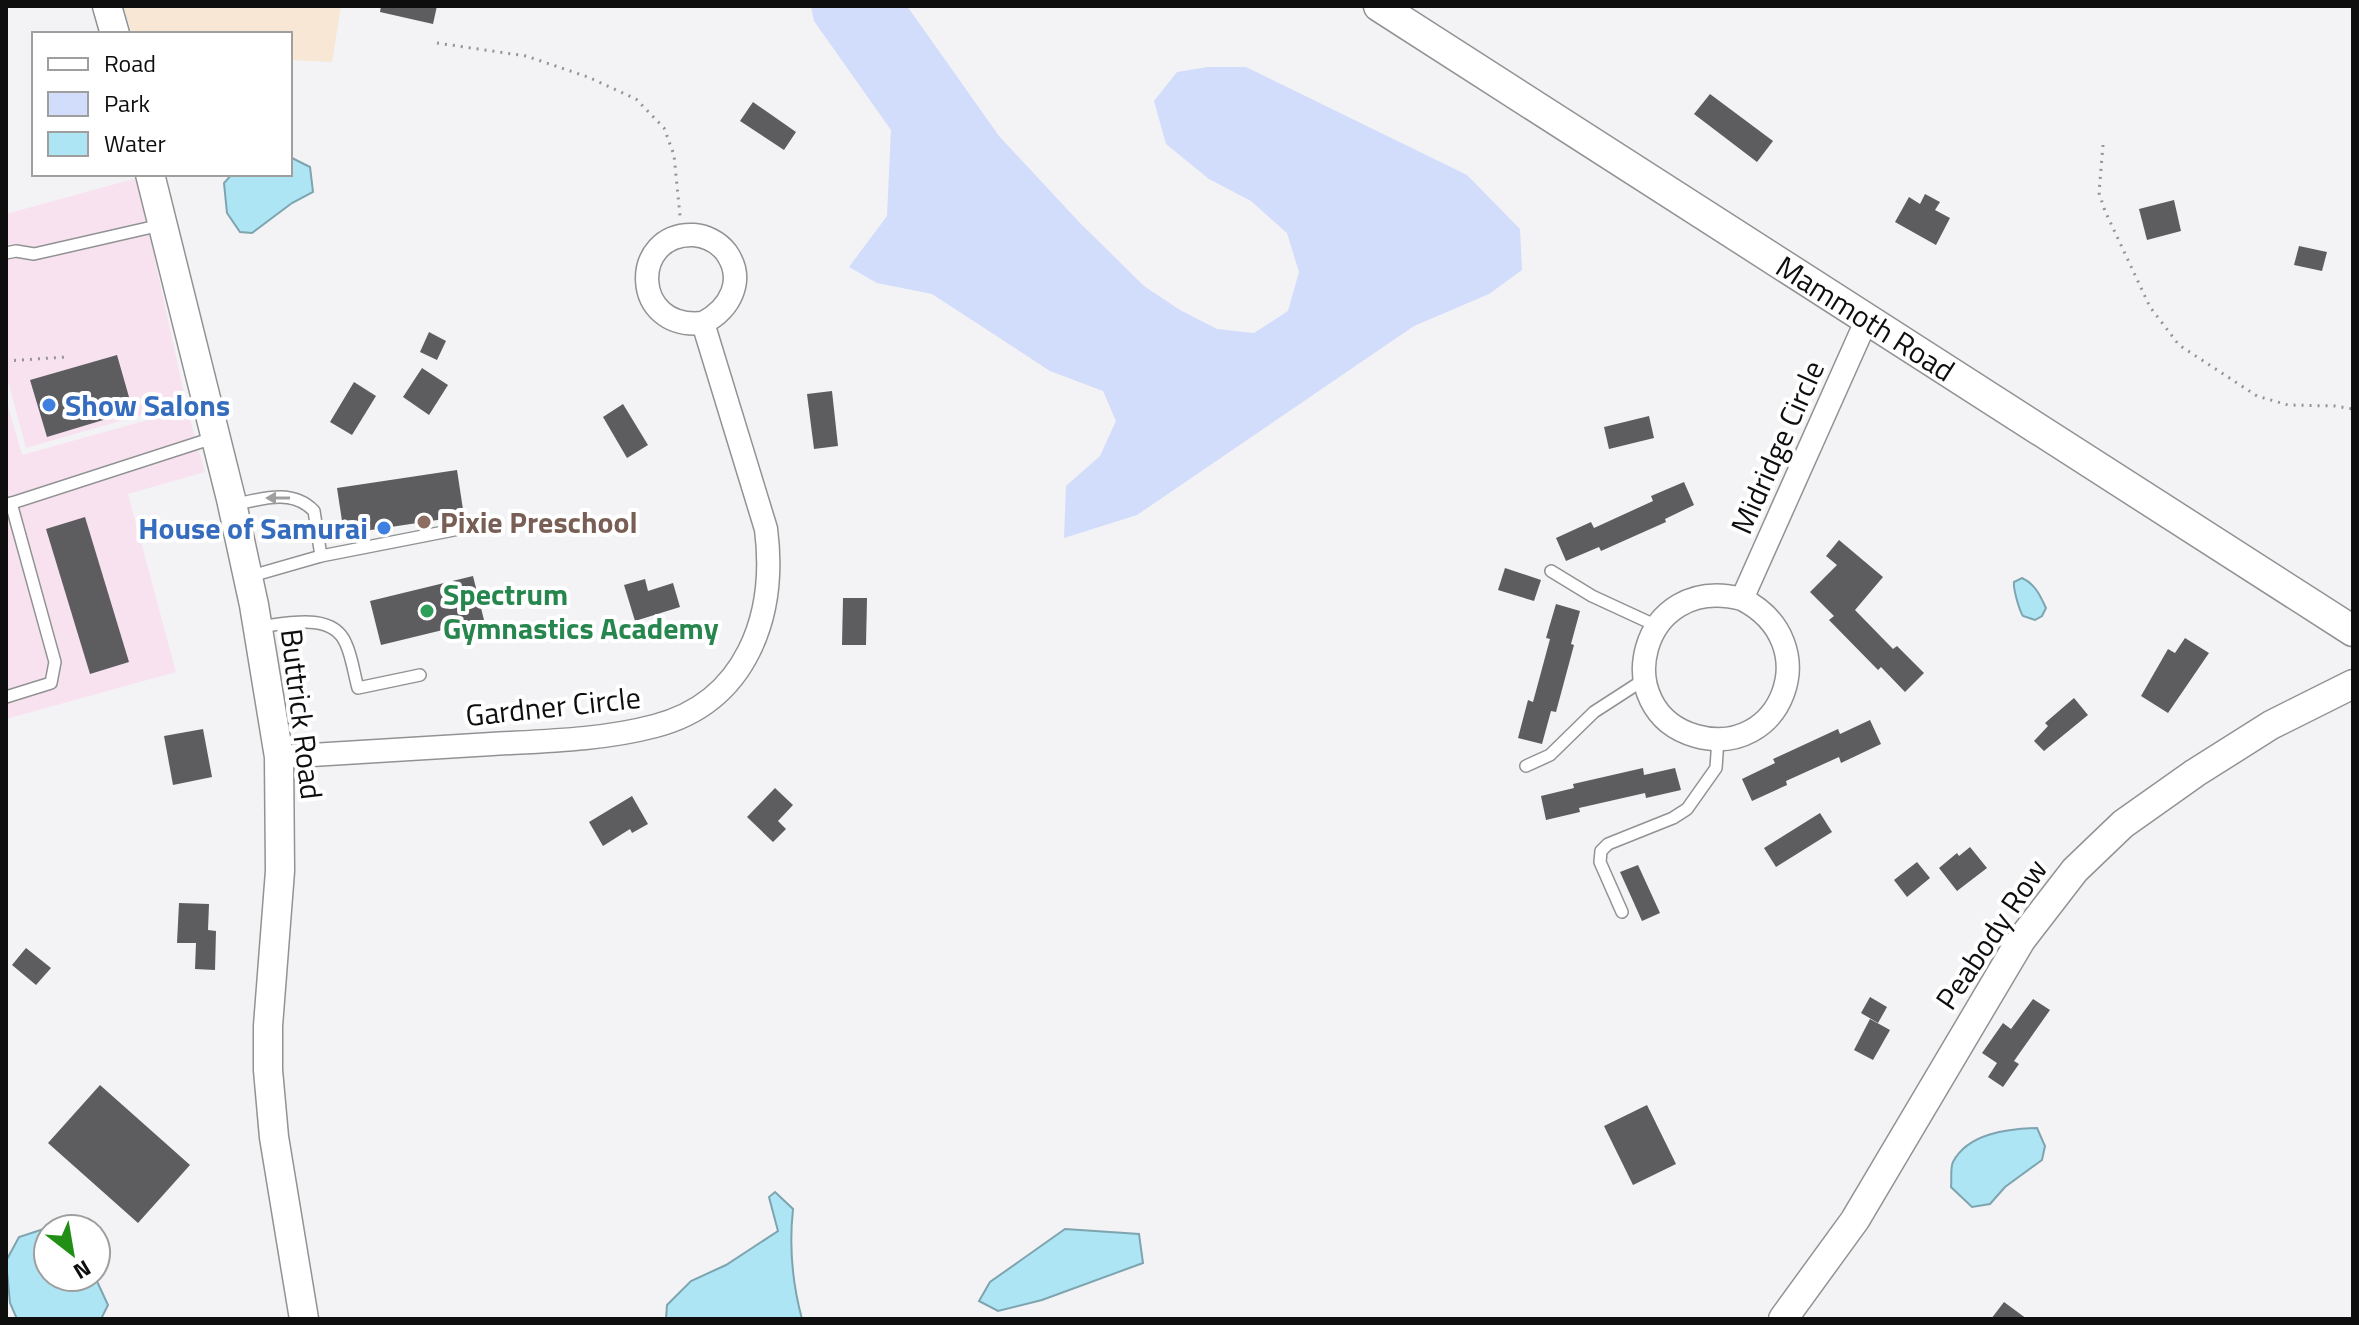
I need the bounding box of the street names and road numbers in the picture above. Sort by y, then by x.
street label: Mammoth Road [1767,244,1964,393]
street label: Midridge Circle [1718,353,1836,541]
street label: Buttrick Road [269,626,335,802]
street label: Gardner Circle [463,674,643,738]
street label: Peabody Row [1924,849,2058,1019]

